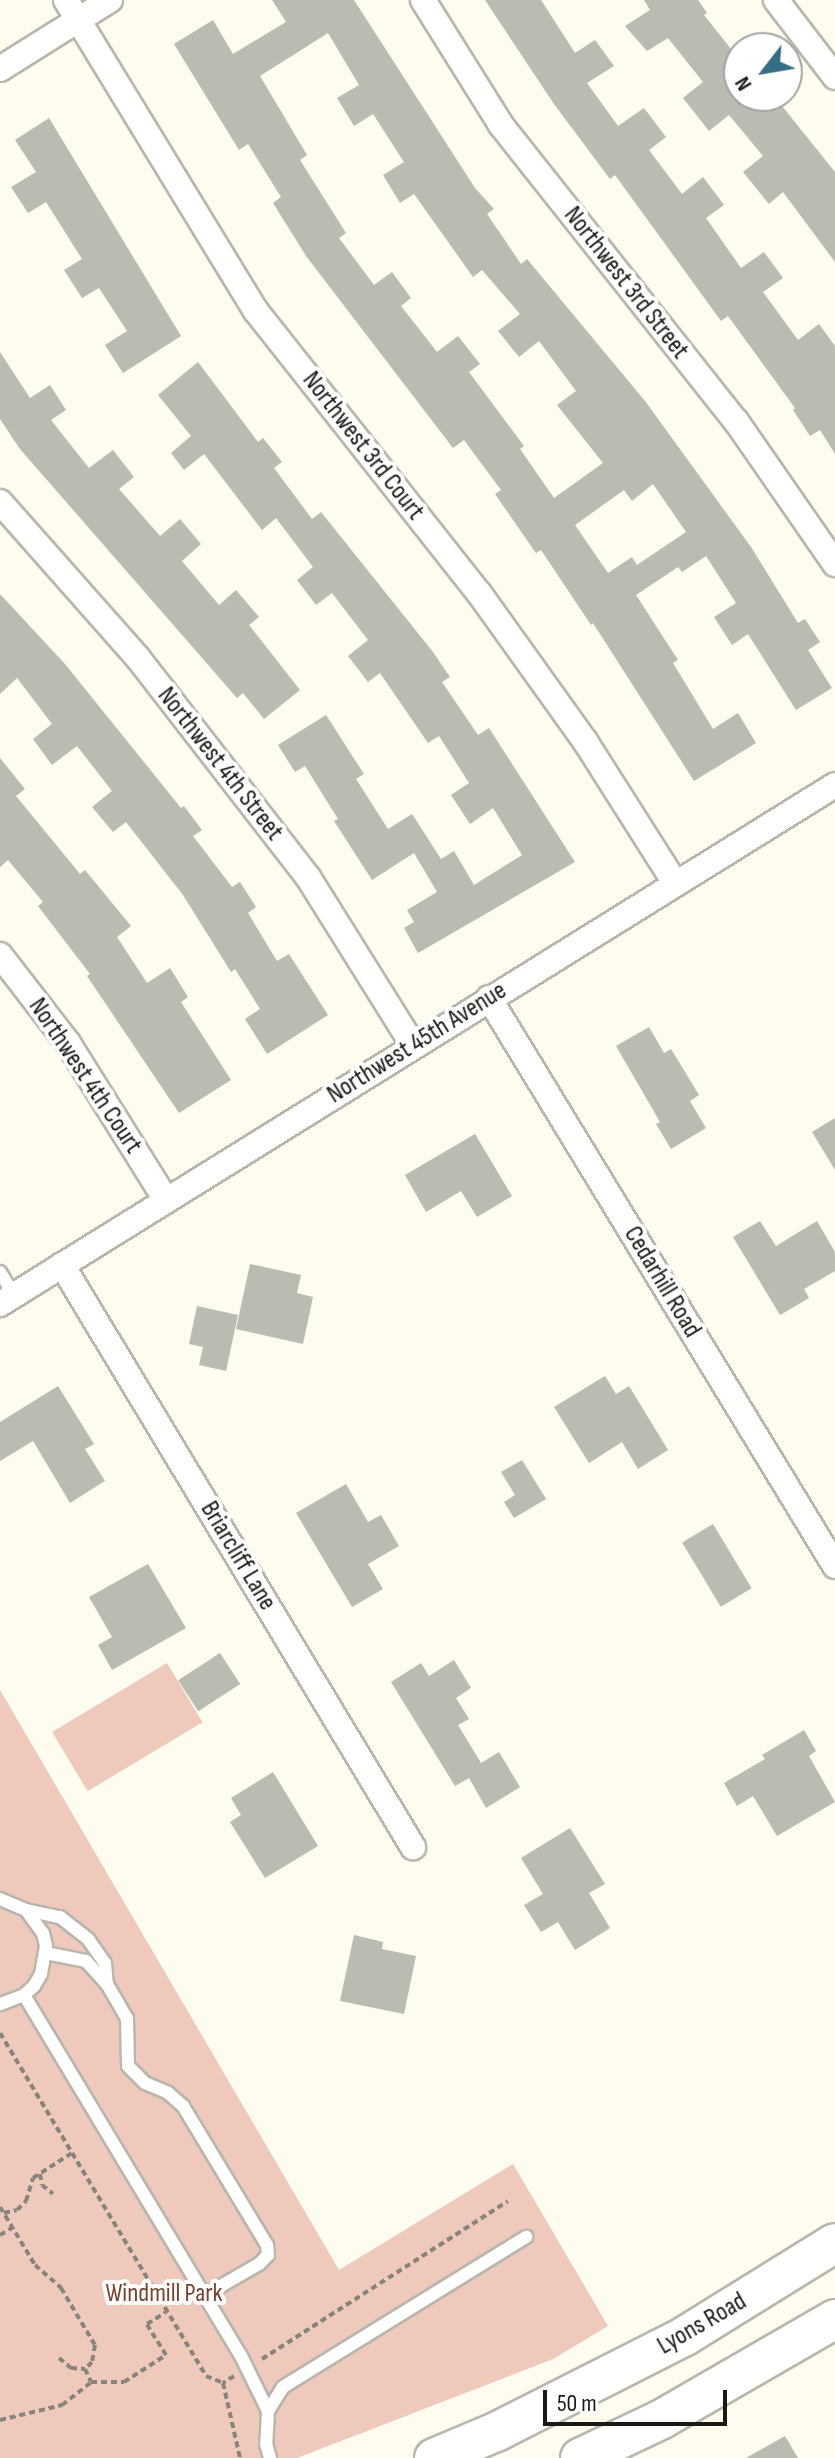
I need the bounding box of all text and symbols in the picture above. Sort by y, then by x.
north arrow [723,32,803,112]
text: N [729,72,758,96]
street label: Northwest 3rd Street [557,201,695,365]
street label: Northwest 3rd Court [295,366,431,526]
street label: Northwest 4th Street [150,681,290,847]
street label: Northwest 45th Avenue [322,975,512,1111]
street label: Northwest 4th Court [21,992,149,1160]
street label: Cedarhill Road [617,1221,707,1343]
street label: Briarcliff Lane [193,1496,283,1616]
park label: Windmill Park [105,2278,223,2310]
street label: Lyons Road [652,2286,752,2362]
scale bar [547,2374,731,2424]
text: 50 m [557,2389,597,2418]

